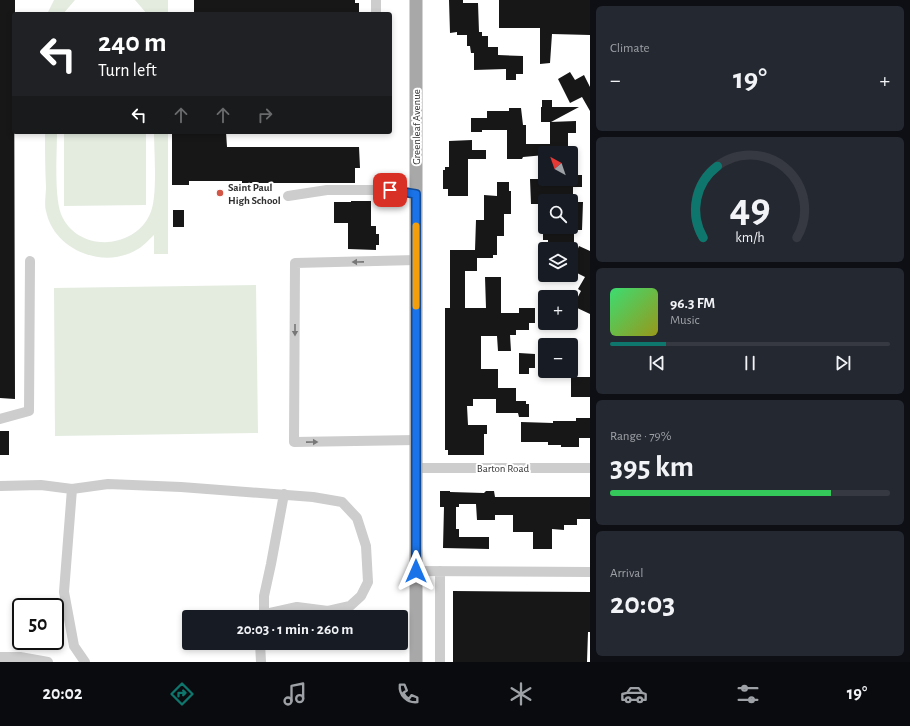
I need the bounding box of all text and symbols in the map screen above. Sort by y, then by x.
icon: left [32,28,84,80]
text: 240 m [98,29,167,57]
text: Climate [610,42,649,55]
text: Turn left [98,62,157,80]
text: 19° [733,64,767,94]
text: − [610,69,621,91]
text: + [879,69,890,91]
street label: Greenleaf Avenue [411,89,422,165]
icon: left [128,104,150,126]
icon: ahead [170,104,192,126]
icon: ahead [212,104,234,126]
icon: right [254,104,276,126]
north arrow [538,146,578,186]
map controls [538,146,578,378]
pin [373,173,407,207]
icon: arrive [379,179,401,201]
place label: Saint Paul High School [228,182,281,206]
marker: Saint Paul High School [215,188,225,198]
text: 49 [729,188,771,229]
button: search [538,194,578,234]
text: km/h [735,230,765,244]
button: layers [538,242,578,282]
one-way arrow [352,258,364,265]
button: + [538,290,578,330]
text: 96.3 FM [670,296,715,311]
text: Music [670,314,700,327]
one-way arrow [292,324,298,337]
button: − [538,338,578,378]
icon: previous [646,352,668,374]
icon: pause [739,352,761,374]
icon: next [832,352,854,374]
text: Range · 79% [610,430,671,443]
one-way arrow [306,439,319,445]
text: 395 km [610,452,694,482]
street label: Barton Road [477,463,530,474]
position arrow [395,550,437,592]
text: Arrival [610,567,643,580]
text: 20:03 [610,589,675,619]
speed limit sign: 50 [12,598,64,650]
text: 20:03 · 1 min · 260 m [237,622,353,637]
icon: directions [168,680,196,708]
icon: music [281,680,309,708]
icon: phone [394,680,422,708]
icon: climate [507,680,535,708]
icon: car [620,680,648,708]
icon: filters [734,680,762,708]
text: 20:02 [43,685,82,703]
text: 19° [847,685,867,703]

